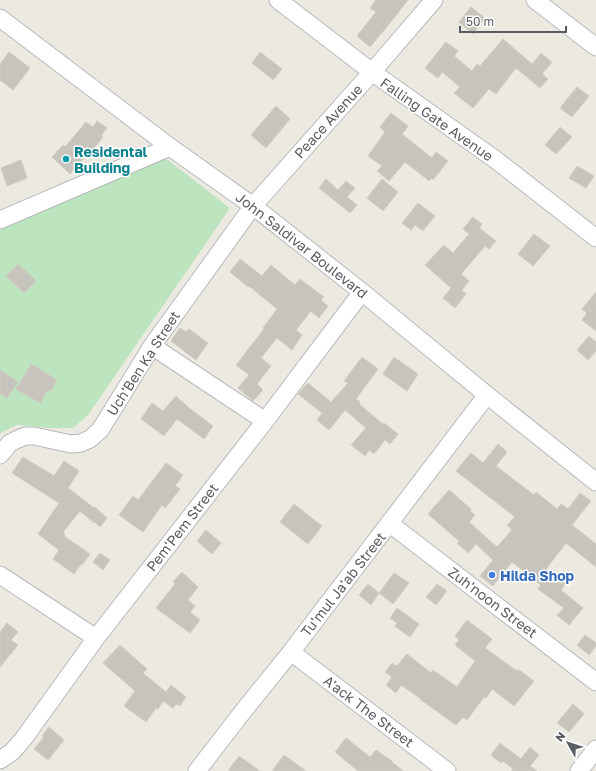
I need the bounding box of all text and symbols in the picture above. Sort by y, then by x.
scale bar [460,8,566,34]
text: 50 m [466,14,494,29]
street label: Falling Gate Avenue [377,74,497,164]
street label: Peace Avenue [290,80,366,162]
place label: Residental Building [74,143,148,176]
marker: Residental Building [61,154,71,164]
street label: John Saldivar Boulevard [233,188,371,302]
street label: Uch'Ben Ka Street [103,307,183,419]
street label: Pem'Pem Street [142,480,222,574]
street label: Tu'mul Ja'ab Street [297,528,389,640]
street label: Zuh'noon Street [445,563,541,641]
place label: Hilda Shop [500,567,575,584]
marker: Hilda Shop [487,570,497,580]
street label: A'ack The Street [321,672,417,750]
north arrow [548,723,588,763]
text: N [552,729,568,744]

